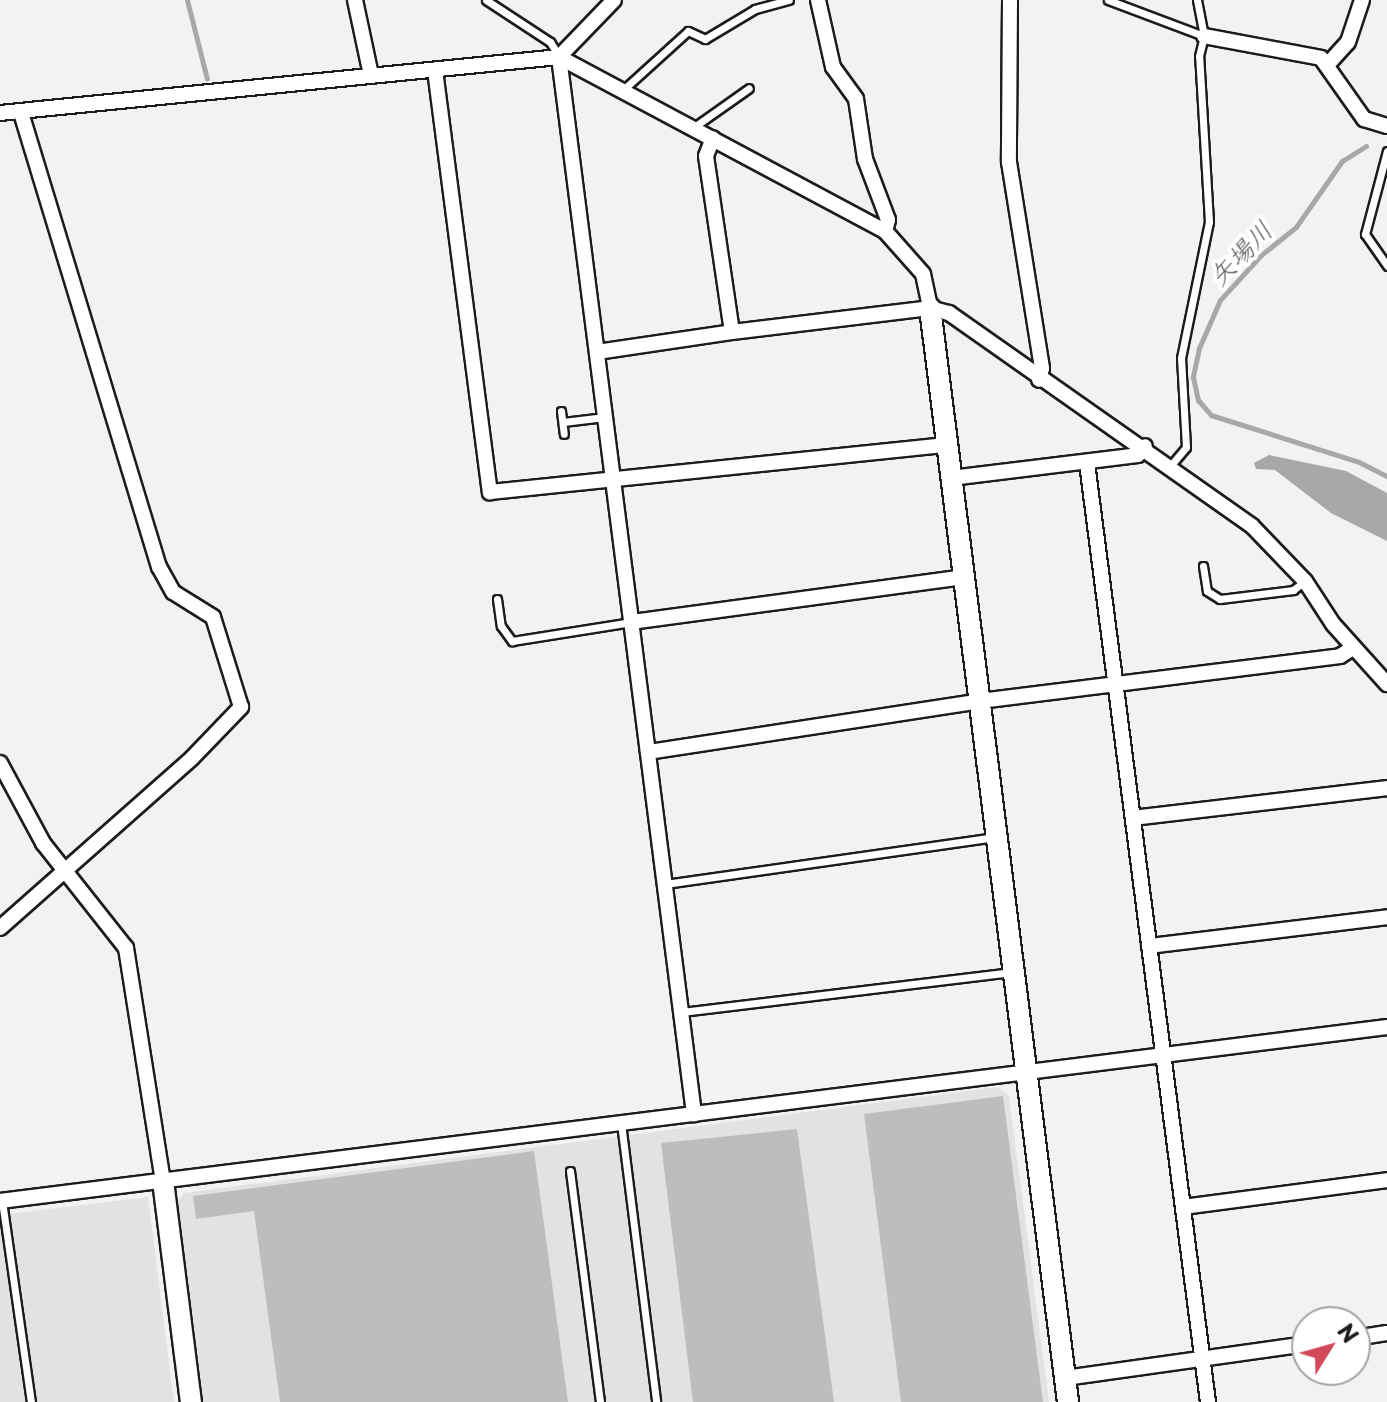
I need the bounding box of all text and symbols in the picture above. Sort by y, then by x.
water label: 矢場川 [1202,214,1278,292]
north arrow [1291,1306,1371,1386]
text: N [1331,1316,1367,1349]

